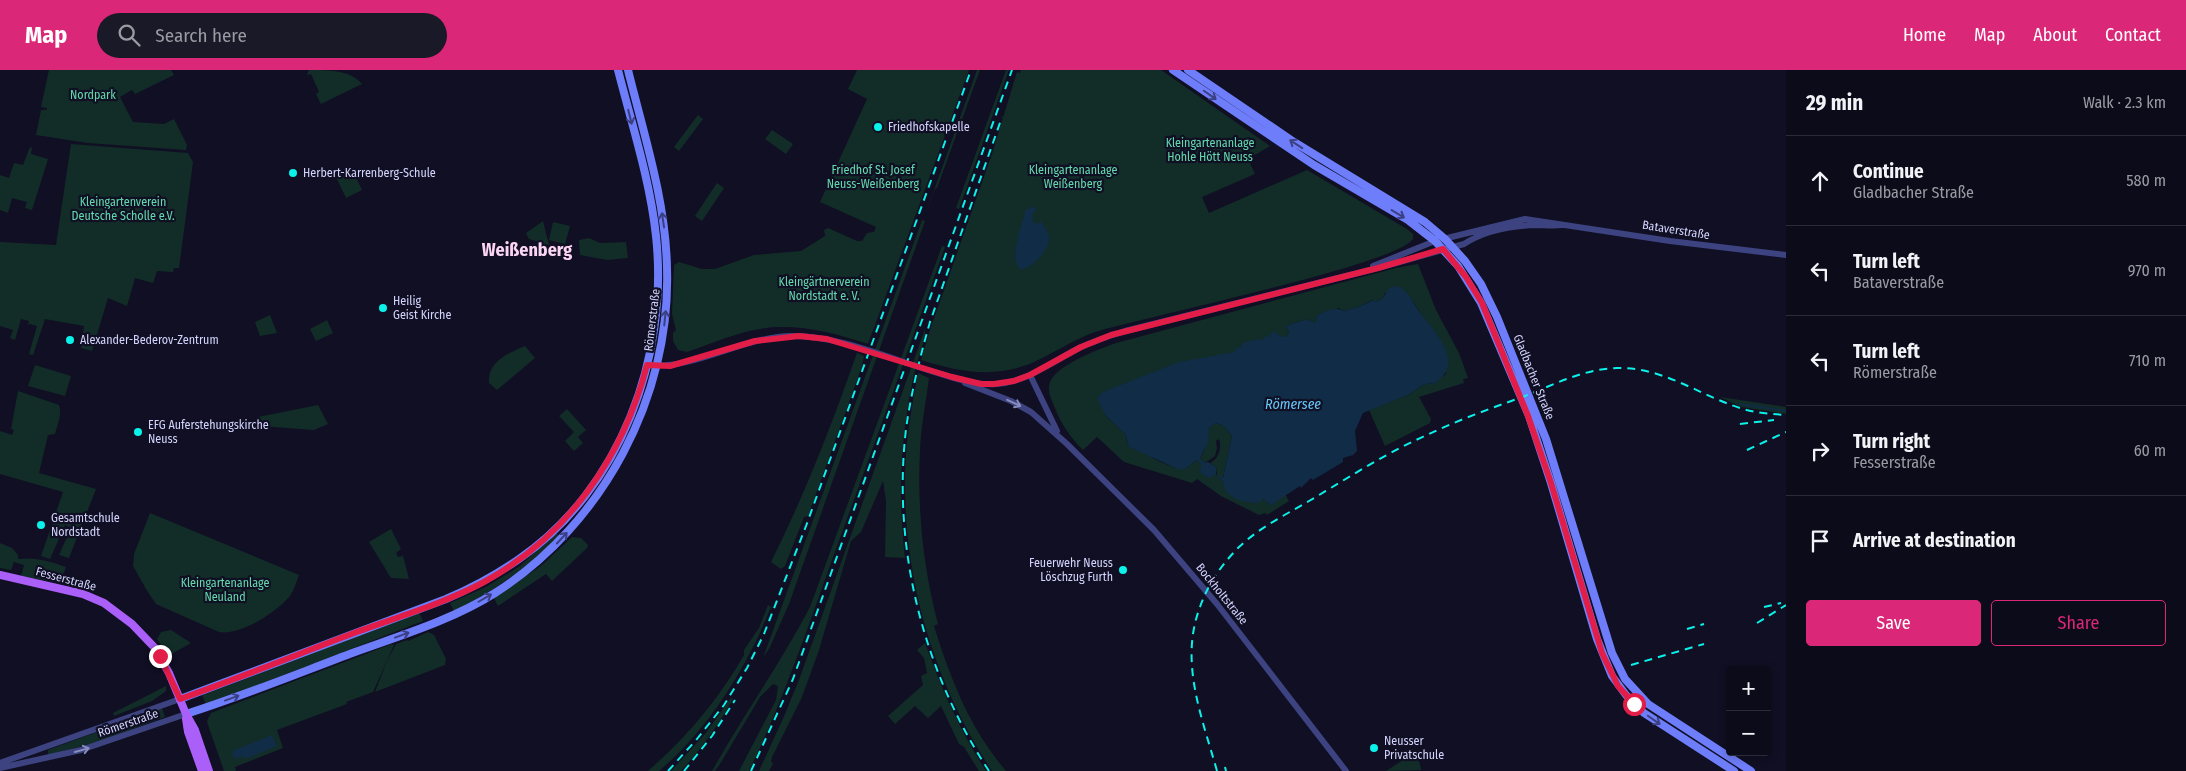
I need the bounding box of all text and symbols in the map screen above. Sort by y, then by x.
search box [97,13,447,58]
text: Map [25,21,67,49]
icon: search [115,21,143,49]
text: Search here [155,24,247,47]
text: Home [1903,24,1946,46]
text: Map [1974,24,2005,46]
text: About [2033,24,2077,46]
text: Contact [2105,24,2161,46]
park label: Nordpark [70,88,116,102]
one-way arrow [1202,90,1216,100]
text: 29 min [1806,90,1863,116]
text: Walk · 2.3 km [2083,93,2166,112]
one-way arrow [626,109,635,125]
place label: Friedhofskapelle [888,120,970,134]
marker: Friedhofskapelle [872,121,884,133]
park label: Kleingartenanlage Hohle Hött Neuss [1166,136,1254,164]
one-way arrow [1290,138,1304,148]
text: Continue [1853,160,1924,183]
park label: Friedhof St. Josef Neuss-Weißenberg [827,163,920,191]
park label: Kleingartenanlage Weißenberg [1029,163,1117,191]
place label: Herbert-Karrenberg-Schule [303,166,436,180]
marker: Herbert-Karrenberg-Schule [287,167,299,179]
icon: ahead [1806,167,1834,195]
text: 580 m [2126,171,2166,190]
text: Gladbacher Straße [1853,183,1974,202]
park label: Kleingartenverein Deutsche Scholle e.V. [72,195,175,223]
one-way arrow [1390,209,1404,219]
one-way arrow [658,213,668,229]
street label: Bataverstraße [1641,218,1711,242]
district label: Weißenberg [482,239,572,261]
text: Turn left [1853,250,1920,273]
icon: left [1806,257,1834,285]
text: 970 m [2128,261,2166,280]
text: Bataverstraße [1853,273,1944,292]
park label: Kleingärtnerverein Nordstadt e. V. [779,275,869,303]
street label: Römerstraße [641,288,663,352]
place label: Heilig Geist Kirche [393,294,451,322]
marker: Heilig Geist Kirche [377,302,389,314]
one-way arrow [660,310,670,326]
street label: Gladbacher Straße [1511,332,1558,422]
place label: Alexander-Bederov-Zentrum [80,333,219,347]
marker: Alexander-Bederov-Zentrum [64,334,76,346]
text: Turn left [1853,340,1920,363]
icon: left [1806,347,1834,375]
text: 710 m [2129,351,2166,370]
text: Römerstraße [1853,363,1937,382]
water label: Römersee [1265,396,1321,413]
one-way arrow [1006,398,1021,408]
place label: EFG Auferstehungskirche Neuss [148,418,269,446]
marker: EFG Auferstehungskirche Neuss [132,426,144,438]
text: Turn right [1853,430,1930,453]
icon: right [1806,437,1834,465]
text: 60 m [2134,441,2166,460]
text: Fesserstraße [1853,453,1936,472]
place label: Gesamtschule Nordstadt [51,511,120,539]
marker: Gesamtschule Nordstadt [35,519,47,531]
icon: arrive [1806,527,1834,555]
text: Arrive at destination [1853,529,2016,552]
one-way arrow [557,531,568,544]
place label: Feuerwehr Neuss Löschzug Furth [1029,556,1113,584]
street label: Bockholtstraße [1193,561,1251,627]
street label: Fesserstraße [34,564,98,594]
marker: Feuerwehr Neuss Löschzug Furth [1117,564,1129,576]
park label: Kleingartenanlage Neuland [181,576,269,604]
one-way arrow [478,593,492,603]
button: Save [1806,600,1981,646]
button: Share [1991,600,2166,646]
one-way arrow [394,630,410,639]
route end [149,645,172,668]
map controls [1726,666,1771,756]
button: + [1726,666,1771,711]
one-way arrow [224,693,239,702]
route start [1623,693,1646,716]
street label: Römerstraße [96,706,160,740]
button: − [1726,711,1771,756]
one-way arrow [1647,715,1661,725]
place label: Neusser Privatschule [1384,734,1444,762]
marker: Neusser Privatschule [1368,742,1380,754]
one-way arrow [73,744,89,754]

